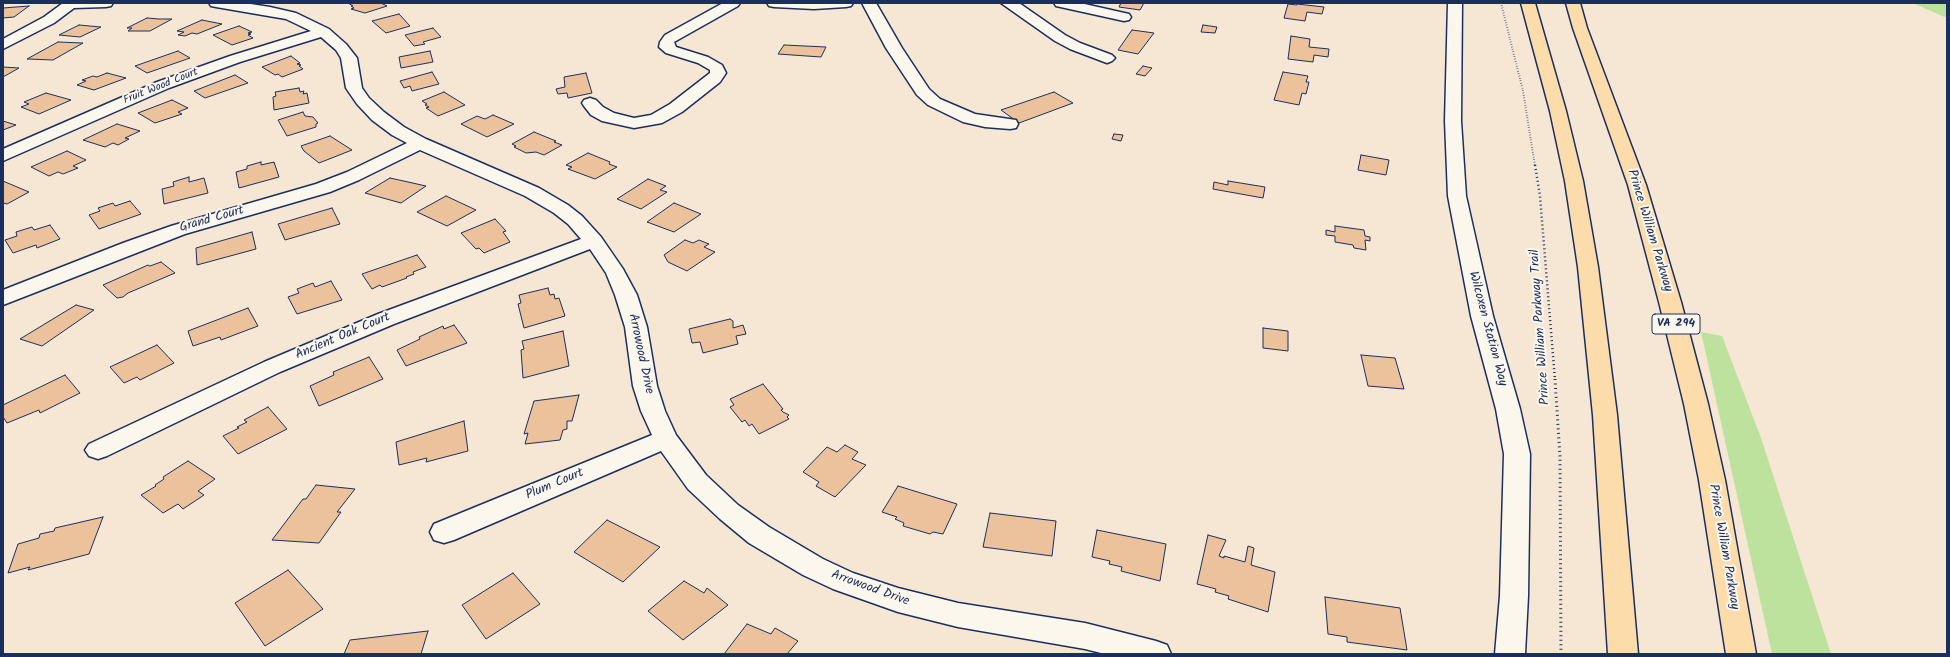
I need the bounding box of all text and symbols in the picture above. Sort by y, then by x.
street label: Fruit Wood Court [122,66,200,108]
street label: Prince William Parkway [1623,168,1675,294]
street label: Grand Court [178,203,246,237]
street label: Prince William Parkway Trail [1528,249,1554,405]
street label: Wilcoxen Station Way [1464,270,1510,388]
street label: Ancient Oak Court [293,310,393,364]
street label: Arrowood Drive [624,312,656,396]
road number: VA 294 [1652,314,1700,334]
street label: Plum Court [524,466,586,504]
street label: Prince William Parkway [1704,483,1742,611]
street label: Arrowood Drive [829,568,911,610]

